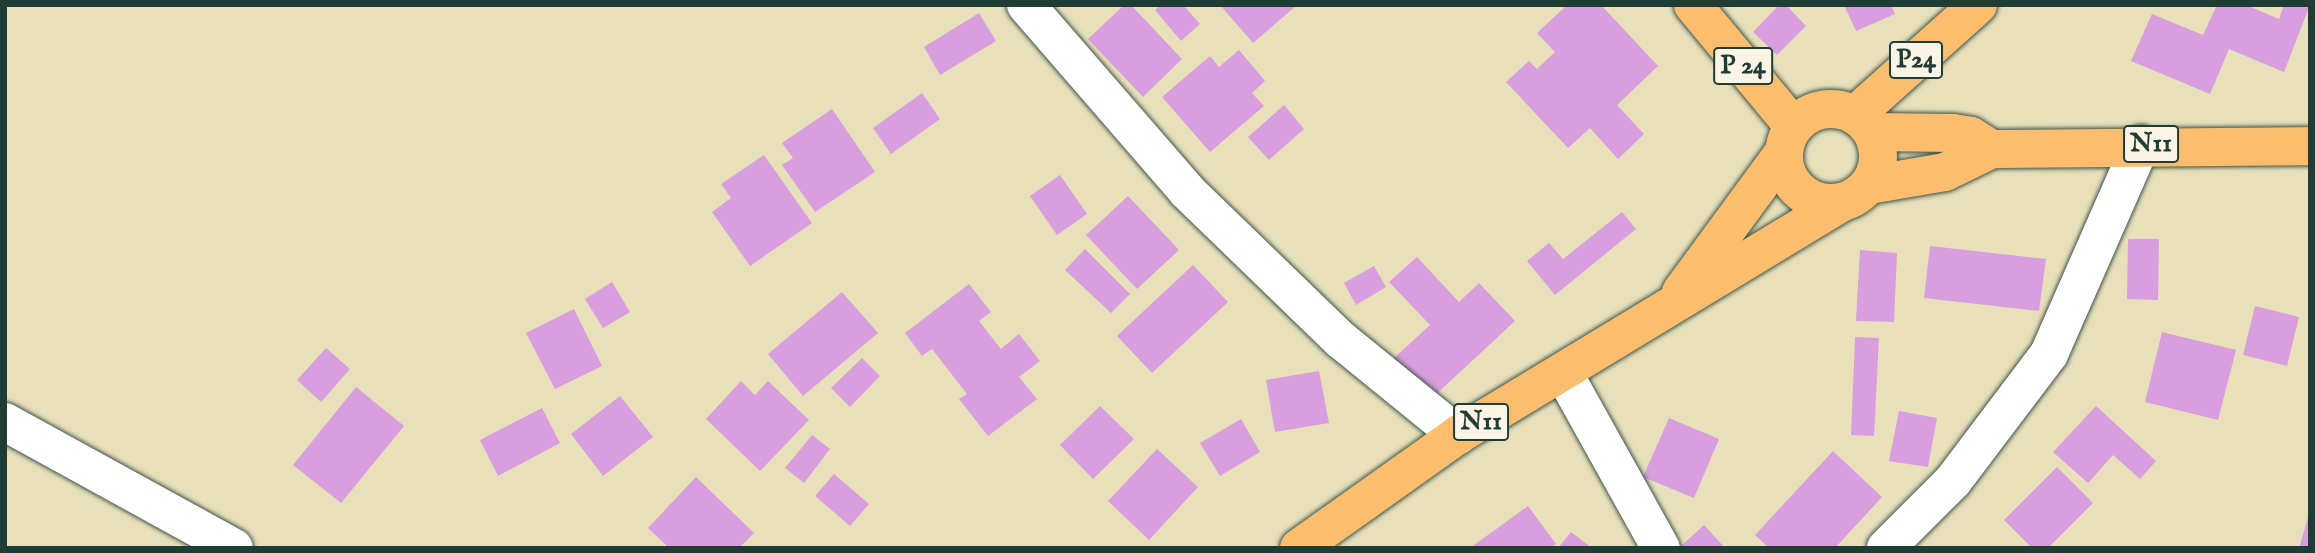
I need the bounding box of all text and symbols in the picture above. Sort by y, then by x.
road number: P24 [1888,38,1944,82]
road number: P 24 [1712,44,1774,88]
road number: N11 [2123,122,2179,167]
road number: N11 [1453,400,1509,444]

